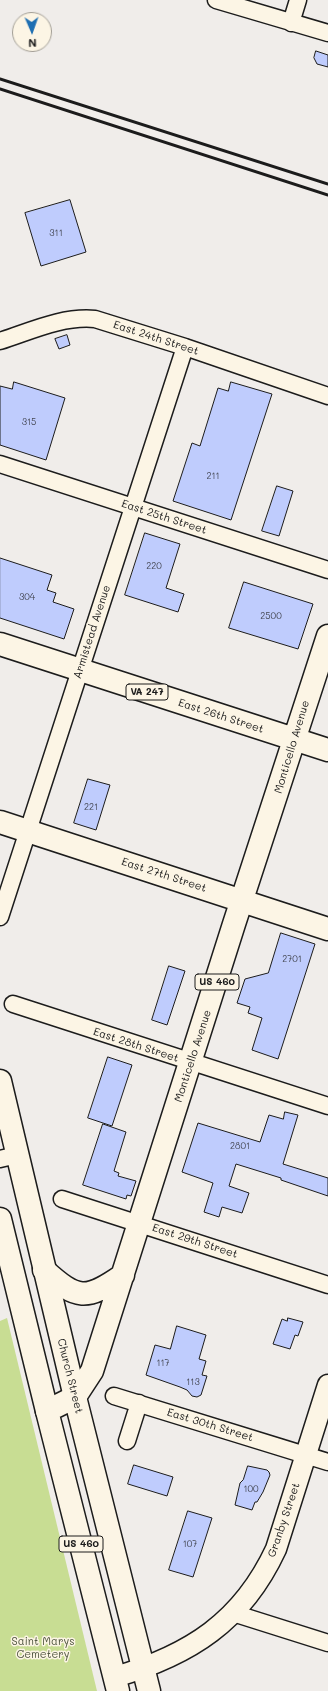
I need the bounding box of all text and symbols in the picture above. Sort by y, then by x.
north arrow [12,12,52,52]
text: N [28,36,37,51]
house number: 311 [49,228,63,238]
street label: East 24th Street [112,318,200,358]
house number: 315 [22,417,36,427]
house number: 211 [206,471,220,481]
street label: East 25th Street [120,497,208,537]
house number: 220 [146,561,162,571]
street label: Armistead Avenue [71,584,113,680]
house number: 304 [19,592,35,602]
house number: 2500 [260,611,282,621]
road number: VA 247 [126,684,168,700]
street label: East 26th Street [177,696,265,736]
street label: Monticello Avenue [272,699,312,795]
house number: 221 [84,802,98,812]
street label: East 27th Street [120,855,208,895]
house number: 2701 [282,954,302,964]
road number: US 460 [195,974,239,990]
street label: Monticello Avenue [172,1008,214,1104]
street label: East 28th Street [92,1025,180,1065]
house number: 2801 [230,1141,250,1151]
street label: East 29th Street [151,1221,239,1261]
street label: Church Street [54,1337,86,1415]
house number: 117 [156,1358,170,1368]
house number: 113 [186,1377,200,1387]
street label: East 30th Street [165,1406,255,1444]
street label: Granby Street [265,1481,303,1559]
house number: 100 [243,1484,259,1494]
road number: US 460 [59,1536,103,1552]
house number: 107 [183,1539,197,1549]
park label: Saint Marys Cemetery [11,1635,75,1661]

